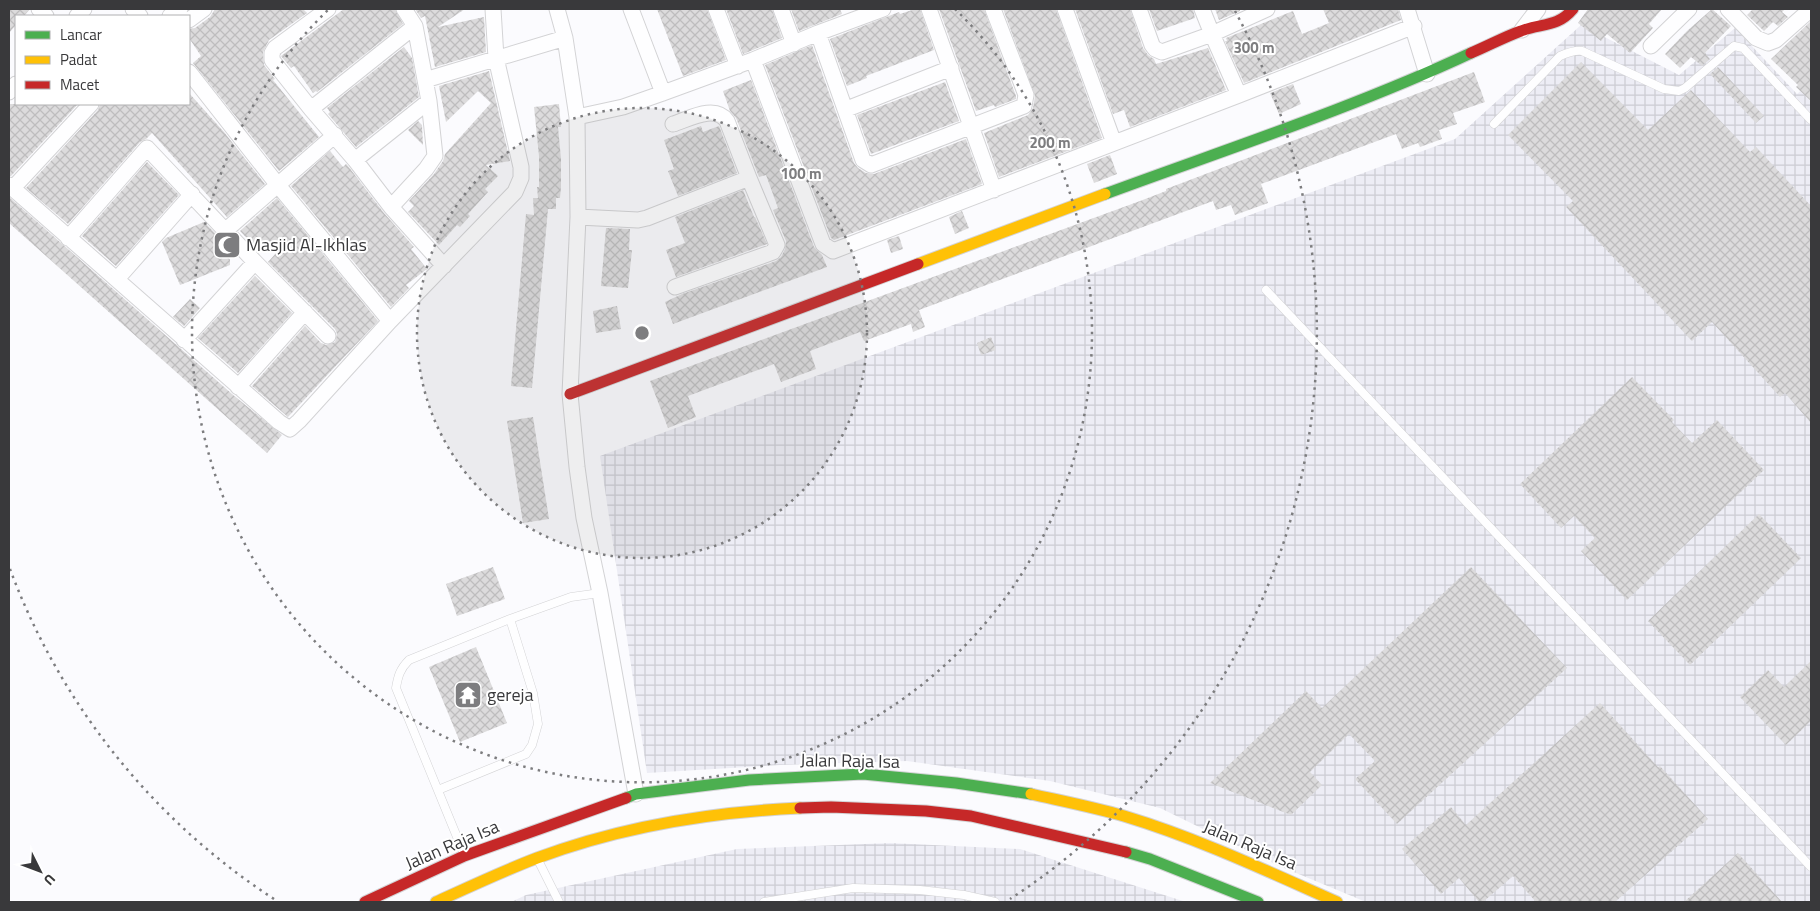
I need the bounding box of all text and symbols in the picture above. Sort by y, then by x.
legend [15,15,190,105]
text: Lancar [60,23,102,46]
text: 300 m [1233,36,1275,59]
text: Padat [60,48,98,71]
text: Macet [60,73,100,96]
text: 200 m [1029,131,1071,154]
text: 100 m [780,162,822,185]
mosque icon: Masjid Al-Ikhlas [212,230,242,260]
place label: Masjid Al-Ikhlas [246,231,367,258]
centre of rings [633,324,651,342]
temple icon: gereja [453,680,483,710]
place label: gereja [487,681,533,708]
street label: Jalan Raja Isa [800,746,900,775]
street label: Jalan Raja Isa [401,813,503,876]
street label: Jalan Raja Isa [1199,813,1301,876]
north arrow [15,846,65,896]
text: U [39,870,61,890]

